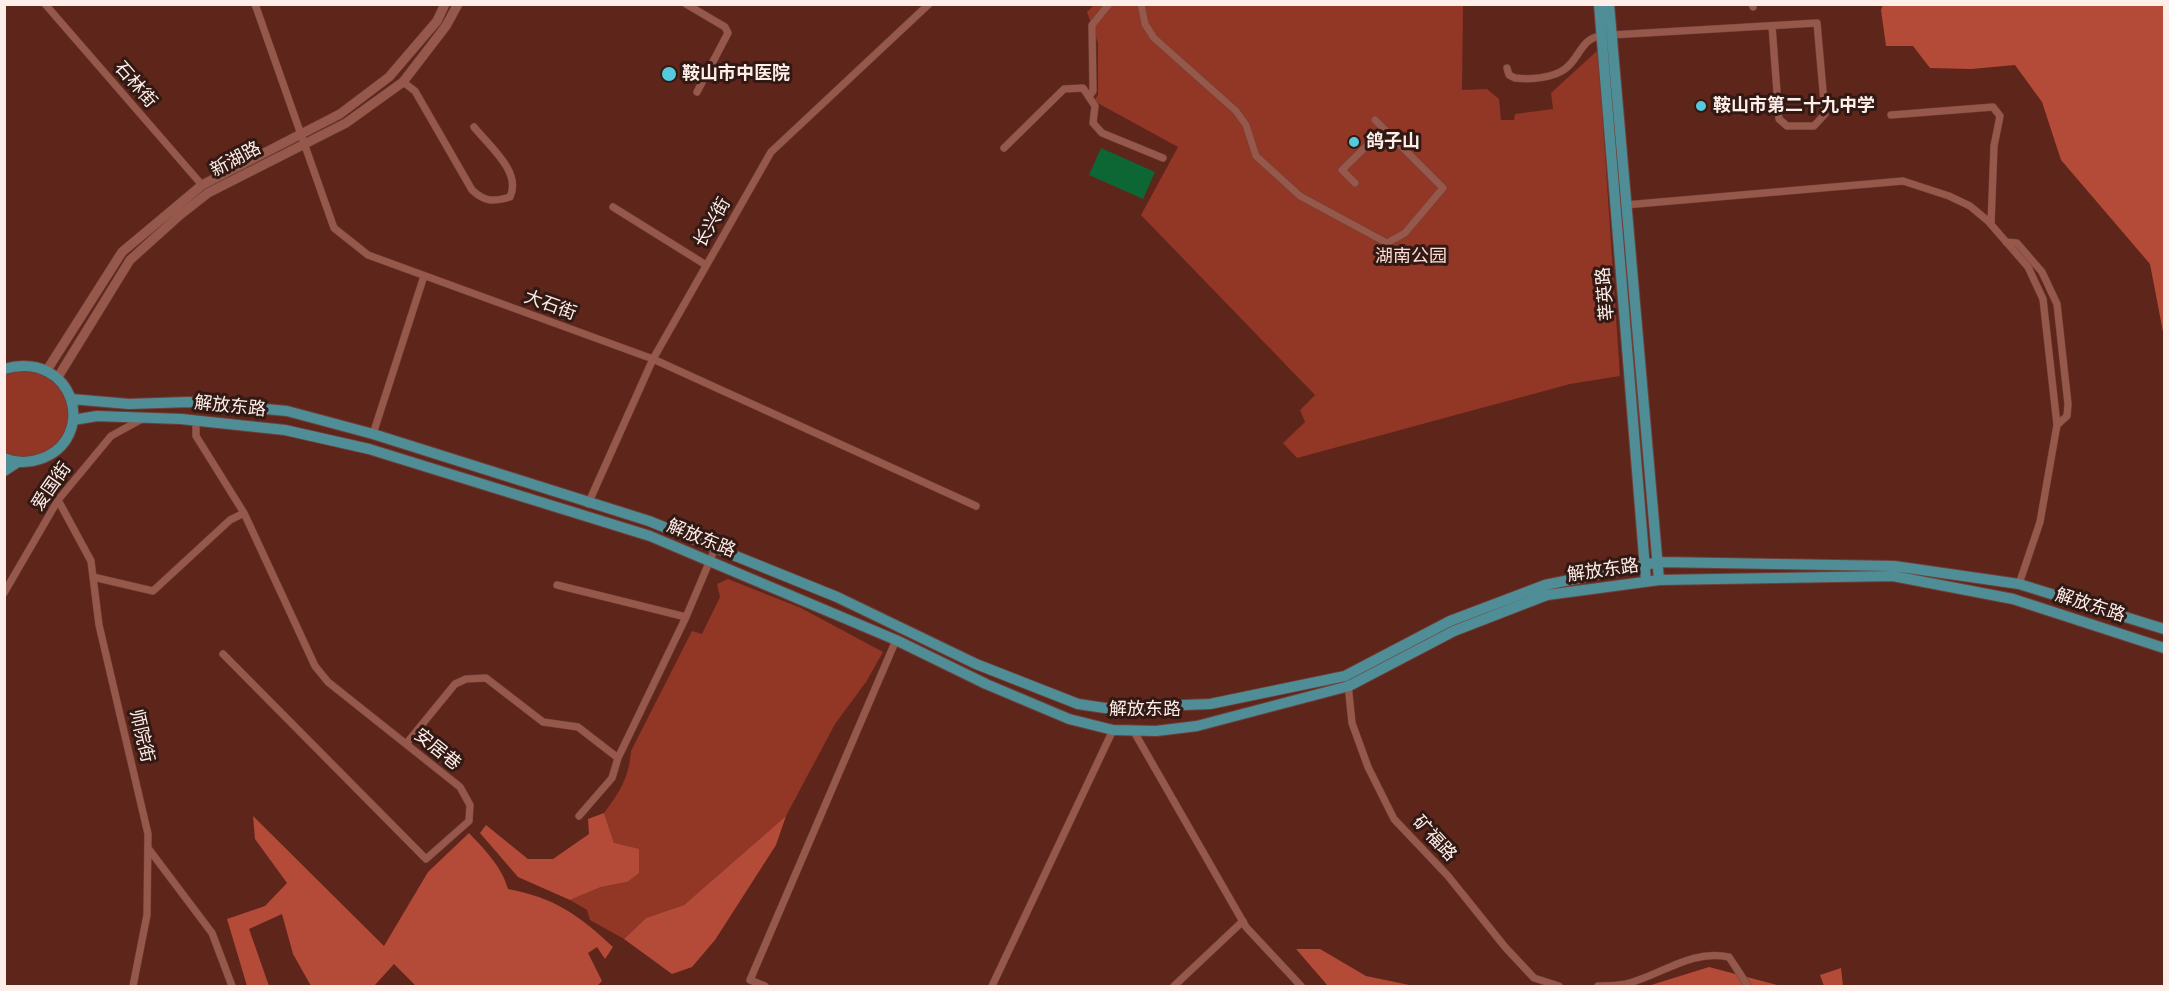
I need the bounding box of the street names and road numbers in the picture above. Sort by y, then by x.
street label: 石林街 [109,58,161,112]
street label: 新湖路 [207,138,265,182]
street label: 长兴街 [690,194,736,252]
street label: 莘英路 [1593,266,1619,322]
street label: 大石街 [521,287,579,325]
street label: 解放东路 [193,392,267,422]
street label: 爱国街 [28,459,76,515]
street label: 解放东路 [664,516,738,562]
street label: 解放东路 [1566,555,1640,587]
street label: 解放东路 [2052,585,2128,627]
street label: 解放东路 [1109,699,1181,721]
street label: 师院街 [124,707,158,765]
street label: 安居巷 [409,725,465,775]
street label: 矿福路 [1408,812,1460,866]

